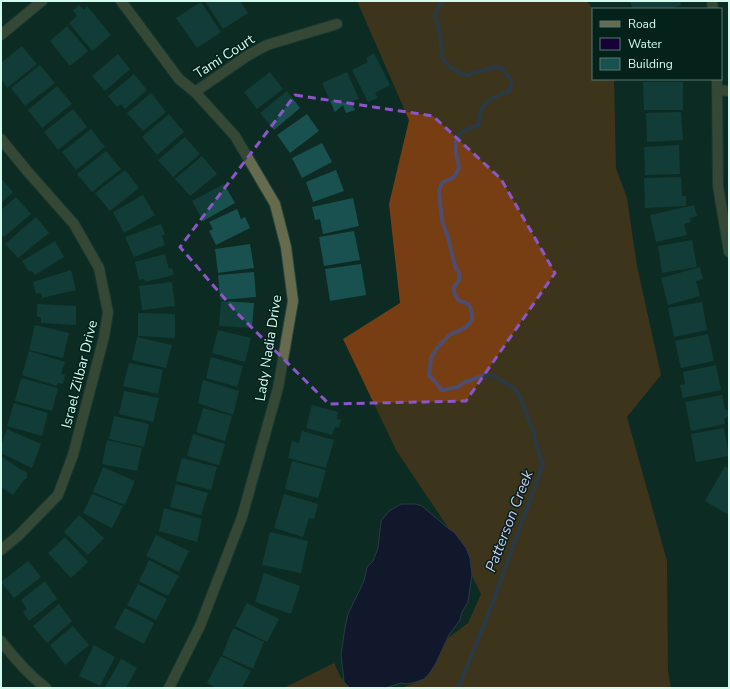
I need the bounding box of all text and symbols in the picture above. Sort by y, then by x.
legend [592,8,722,80]
text: Road [628,16,656,32]
street label: Tami Court [190,30,258,83]
text: Water [628,36,662,52]
text: Building [628,56,673,72]
street label: Lady Nadia Drive [251,294,286,403]
street label: Israel Zilbar Drive [57,318,102,430]
water label: Patterson Creek [480,467,538,575]

